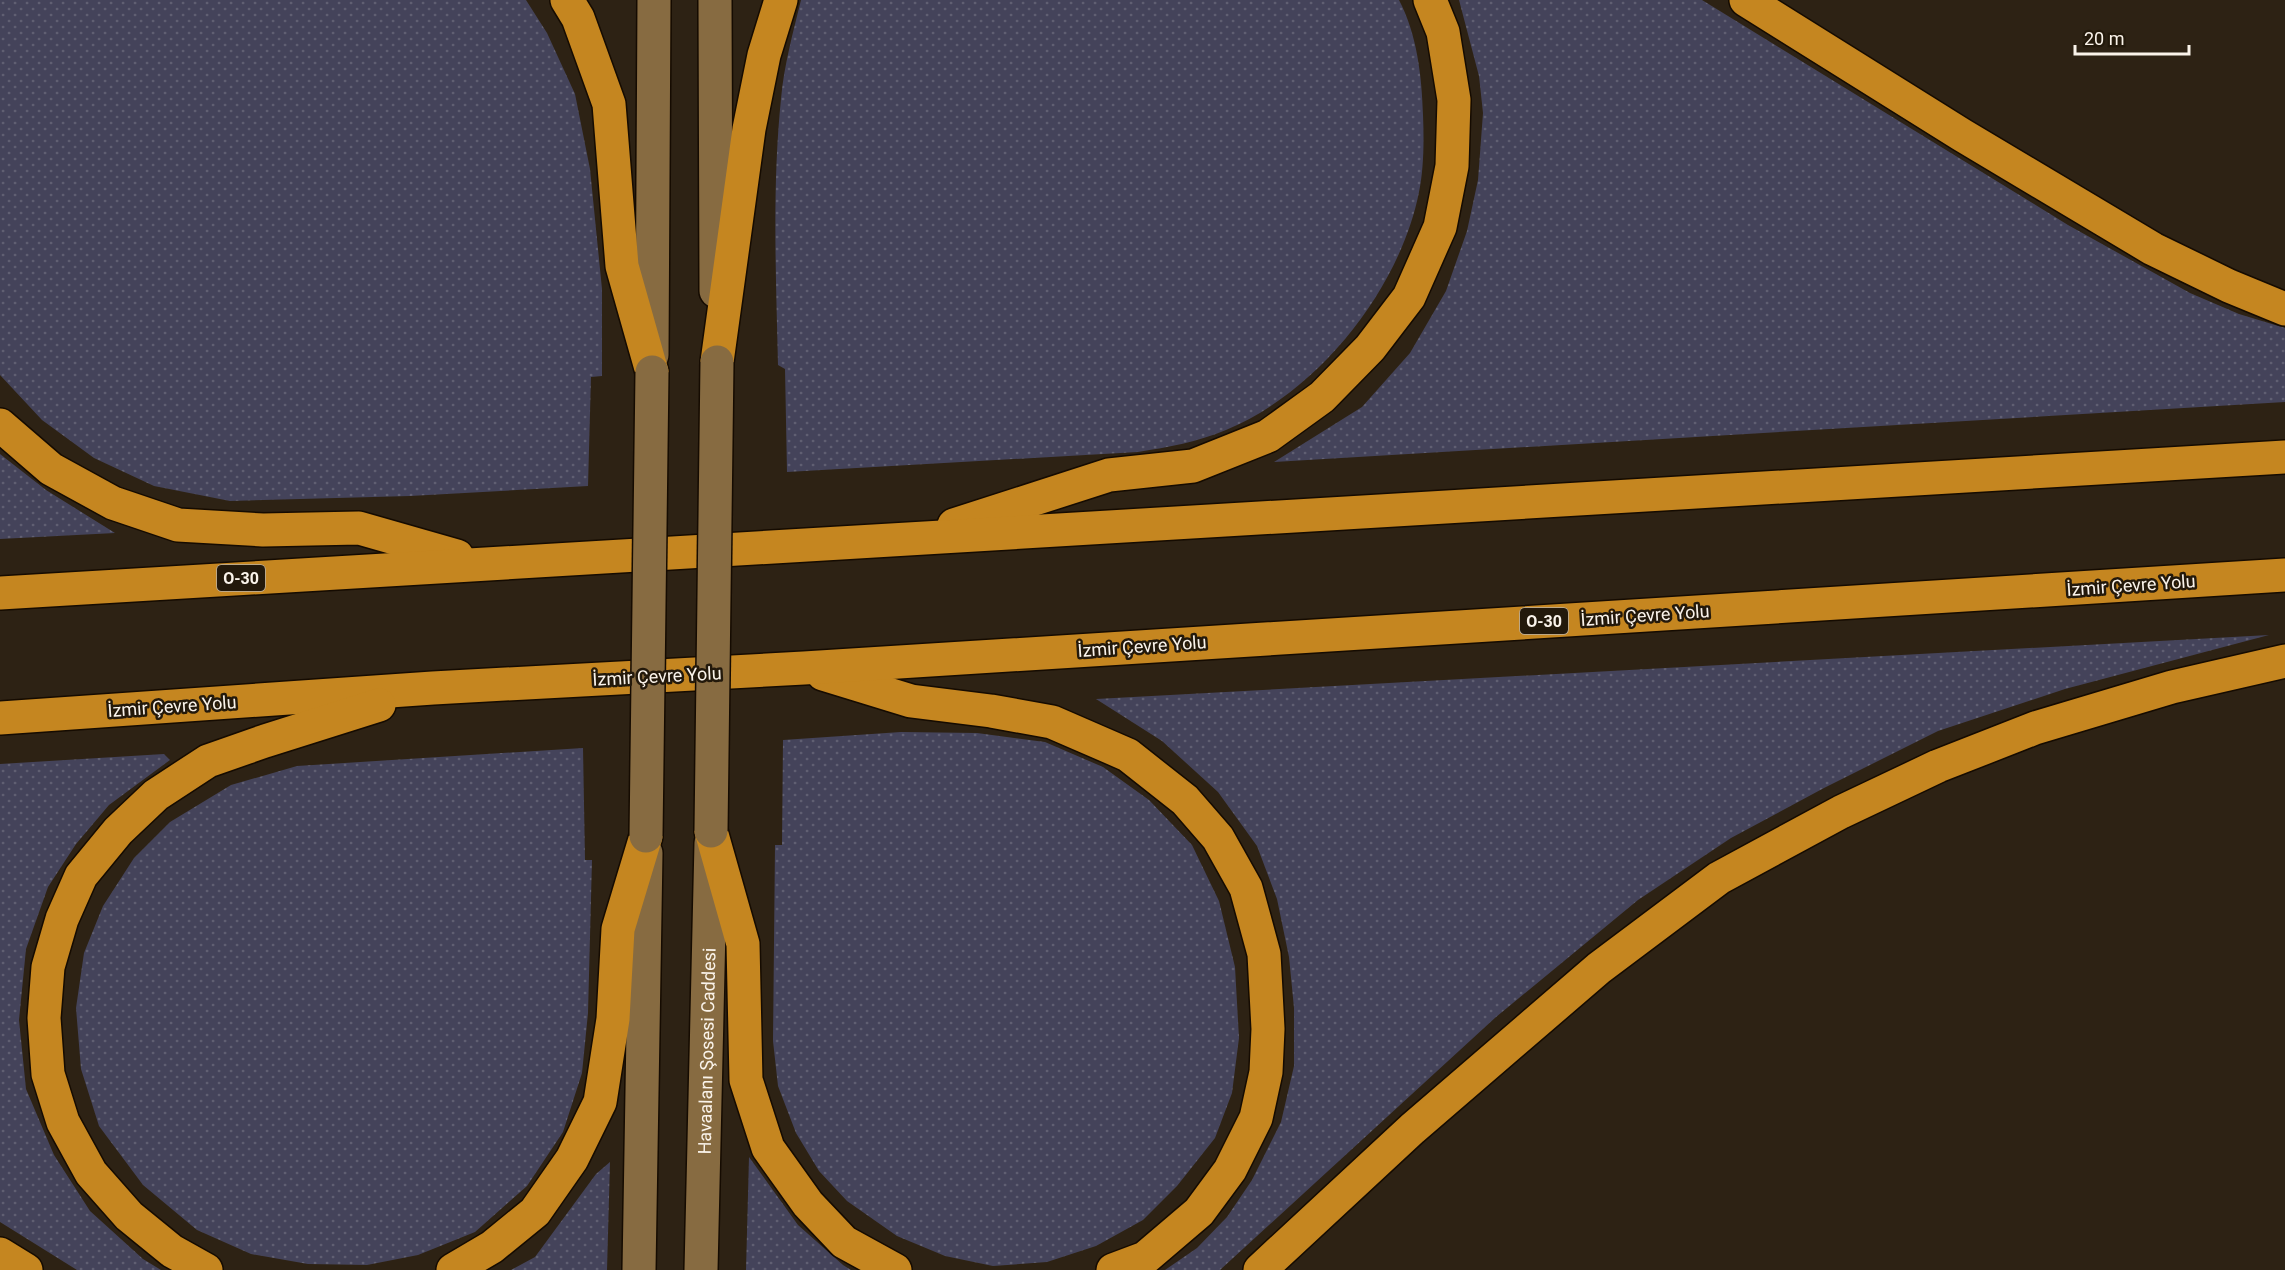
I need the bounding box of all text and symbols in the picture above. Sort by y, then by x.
scale bar [2075,18,2189,56]
text: 20 m [2084,28,2124,49]
road number: O-30 [217,565,265,591]
street label: İzmir Çevre Yolu [2066,570,2196,600]
street label: İzmir Çevre Yolu [1580,600,1710,630]
road number: O-30 [1520,608,1568,634]
street label: İzmir Çevre Yolu [1077,631,1207,661]
street label: İzmir Çevre Yolu [592,662,722,690]
street label: İzmir Çevre Yolu [107,691,237,721]
street label: Havaalanı Şosesi Caddesi [693,947,719,1155]

